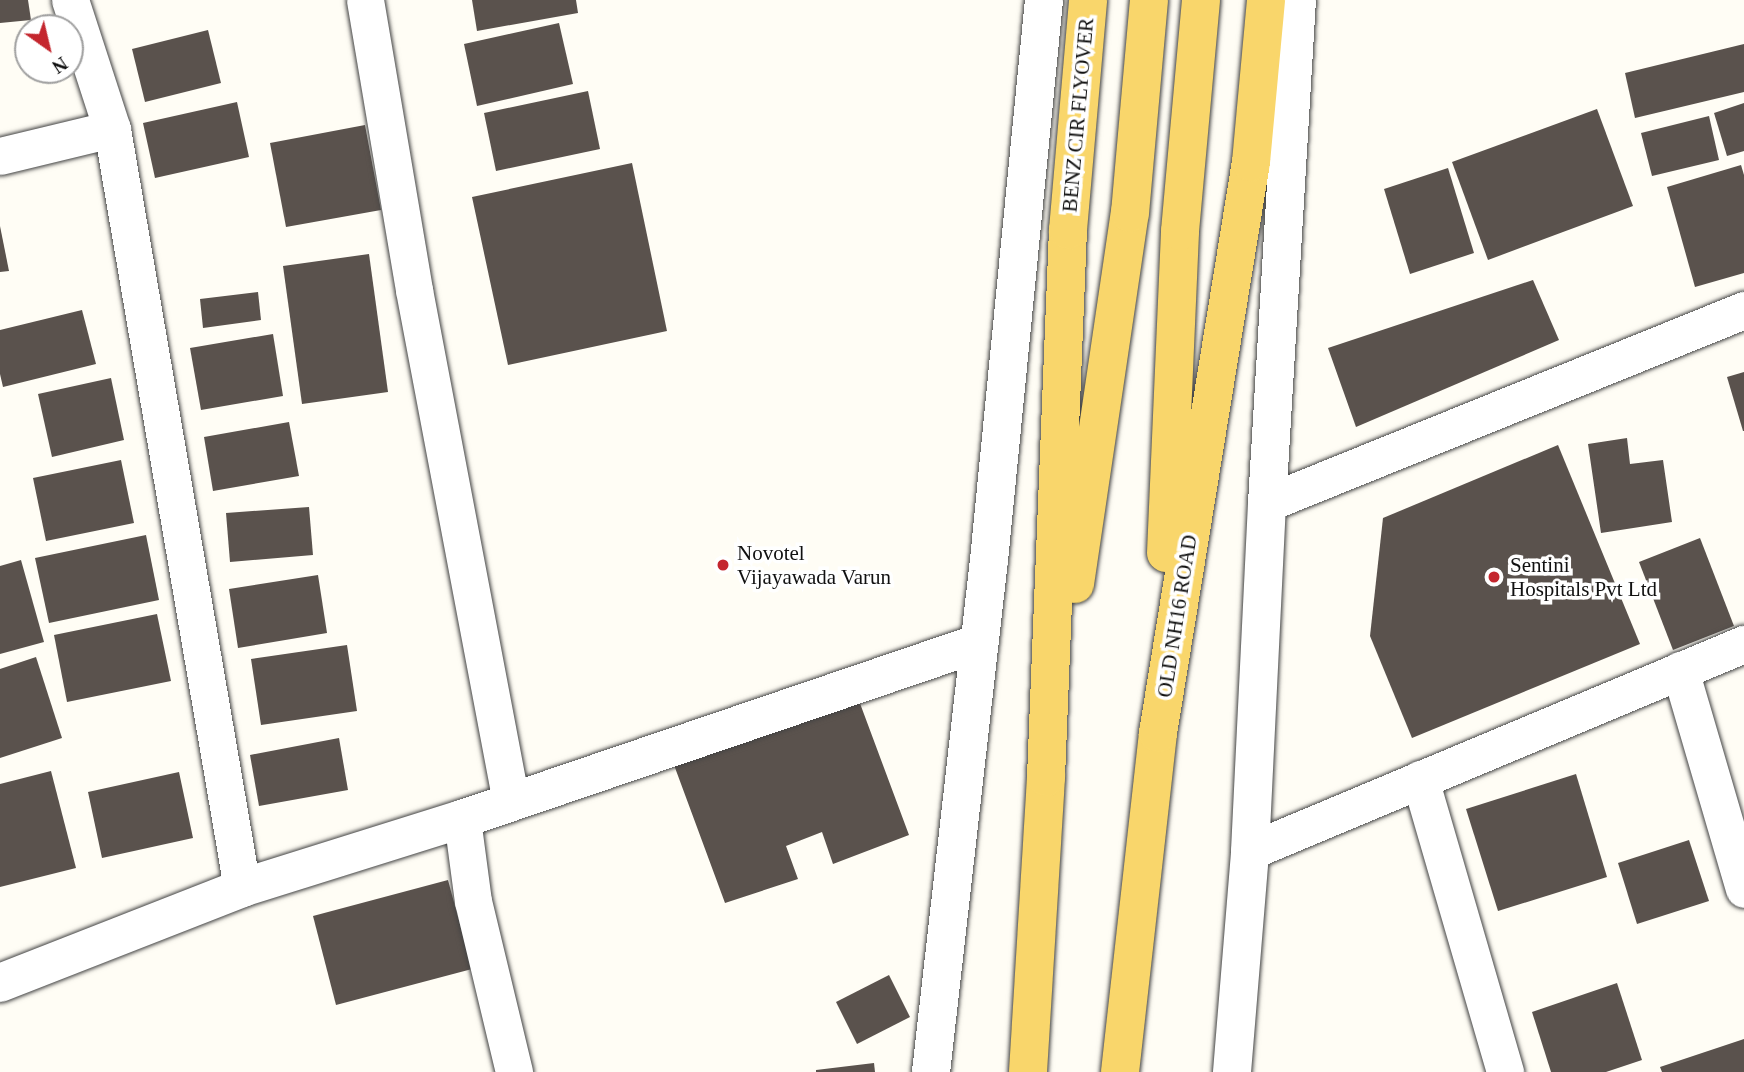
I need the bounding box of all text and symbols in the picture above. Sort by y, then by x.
north arrow [14,14,84,84]
street label: BENZ CIR FLYOVER [1057,17,1099,213]
text: N [48,53,71,78]
street label: OLD NH16 ROAD [1152,533,1202,699]
place label: Novotel Vijayawada Varun [737,540,891,590]
place label: Sentini Hospitals Pvt Ltd [1510,552,1657,602]
marker: Novotel Vijayawada Varun [715,557,731,573]
marker: Sentini Hospitals Pvt Ltd [1484,567,1504,587]

